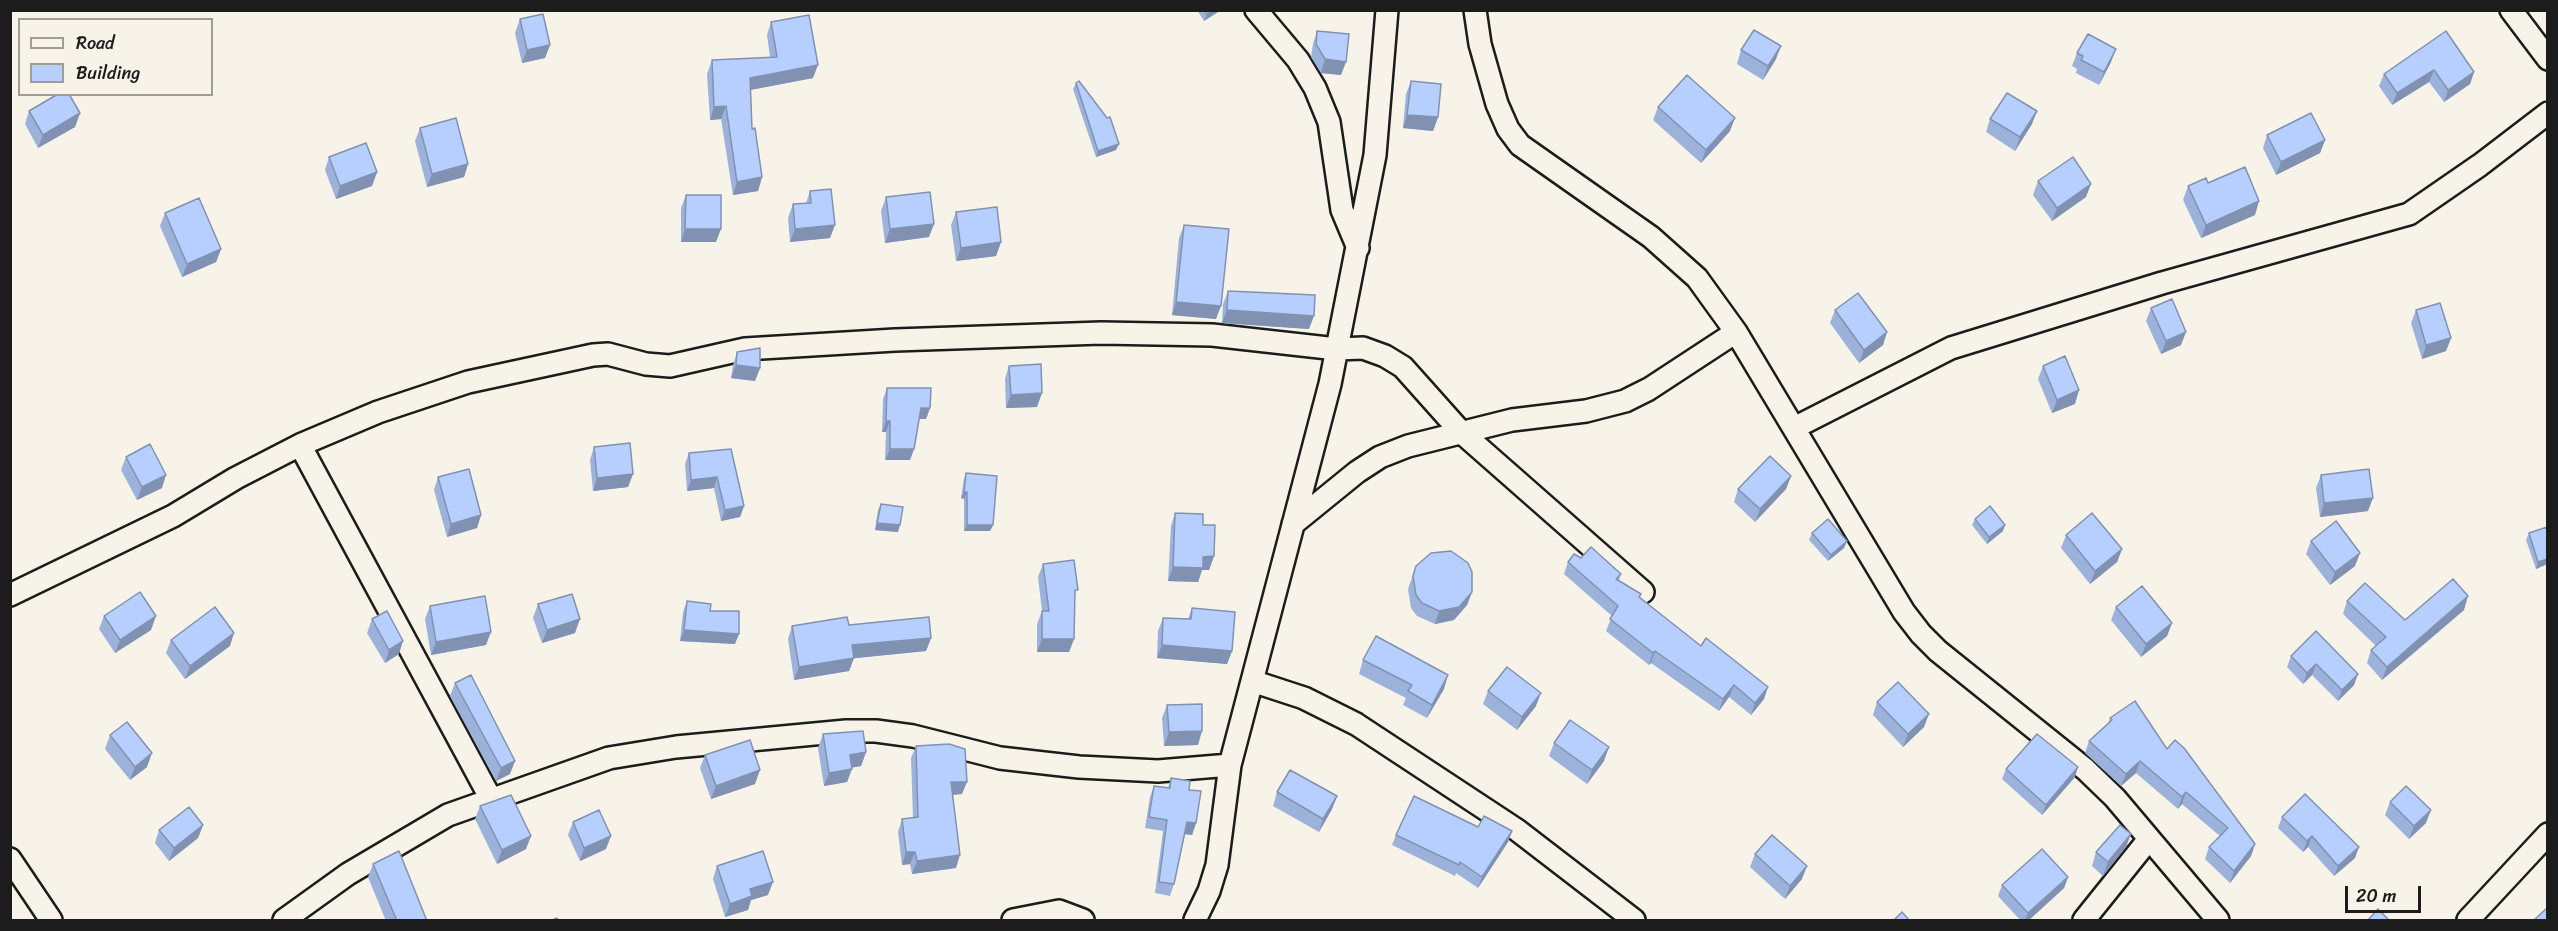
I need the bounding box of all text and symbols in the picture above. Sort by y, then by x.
legend [18,18,213,96]
text: Road [76,27,115,59]
text: Building [76,57,140,89]
scale bar [2348,874,2424,912]
text: 20 m [2356,880,2396,912]

